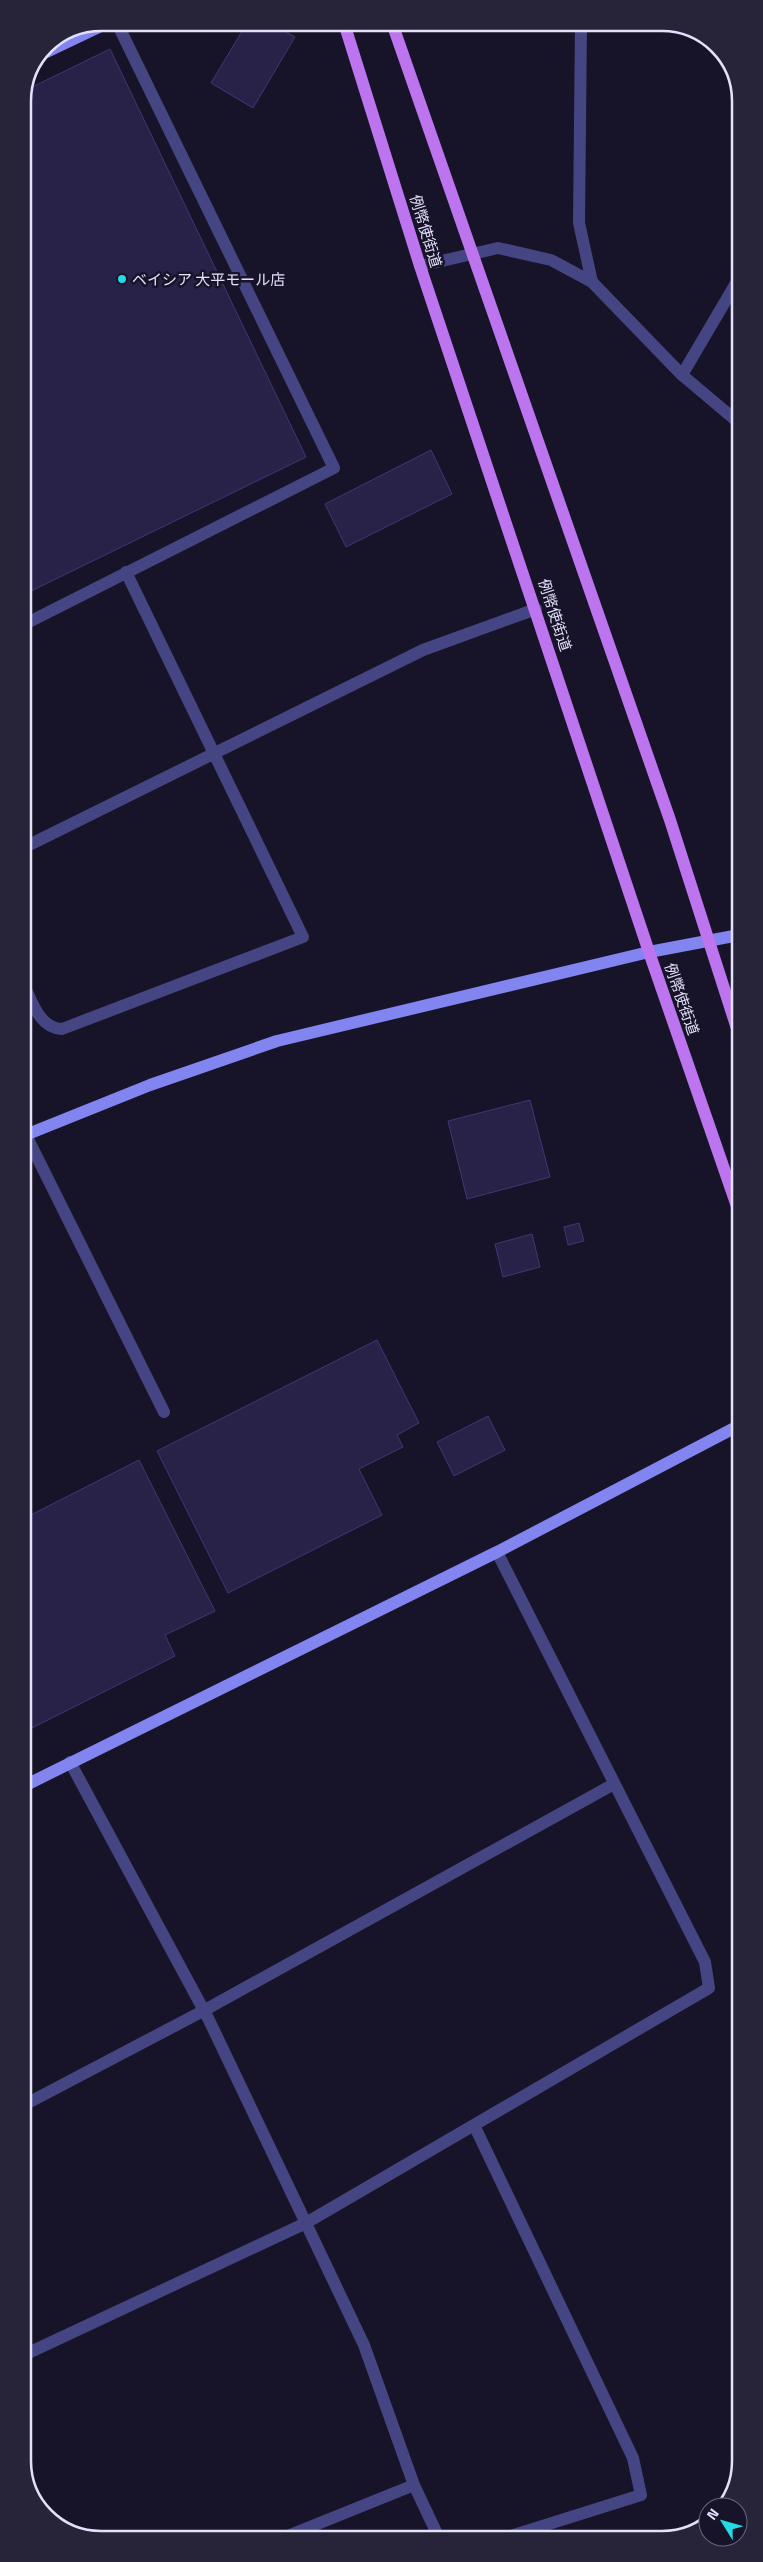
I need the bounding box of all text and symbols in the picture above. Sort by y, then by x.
street label: 例幣使街道 [404,192,448,270]
place label: ベイシア 大平モール店 [132,268,285,291]
marker: ベイシア 大平モール店 [116,273,128,285]
street label: 例幣使街道 [532,576,578,654]
street label: 例幣使街道 [659,960,705,1038]
north arrow [698,2497,748,2547]
text: N [701,2504,724,2524]

